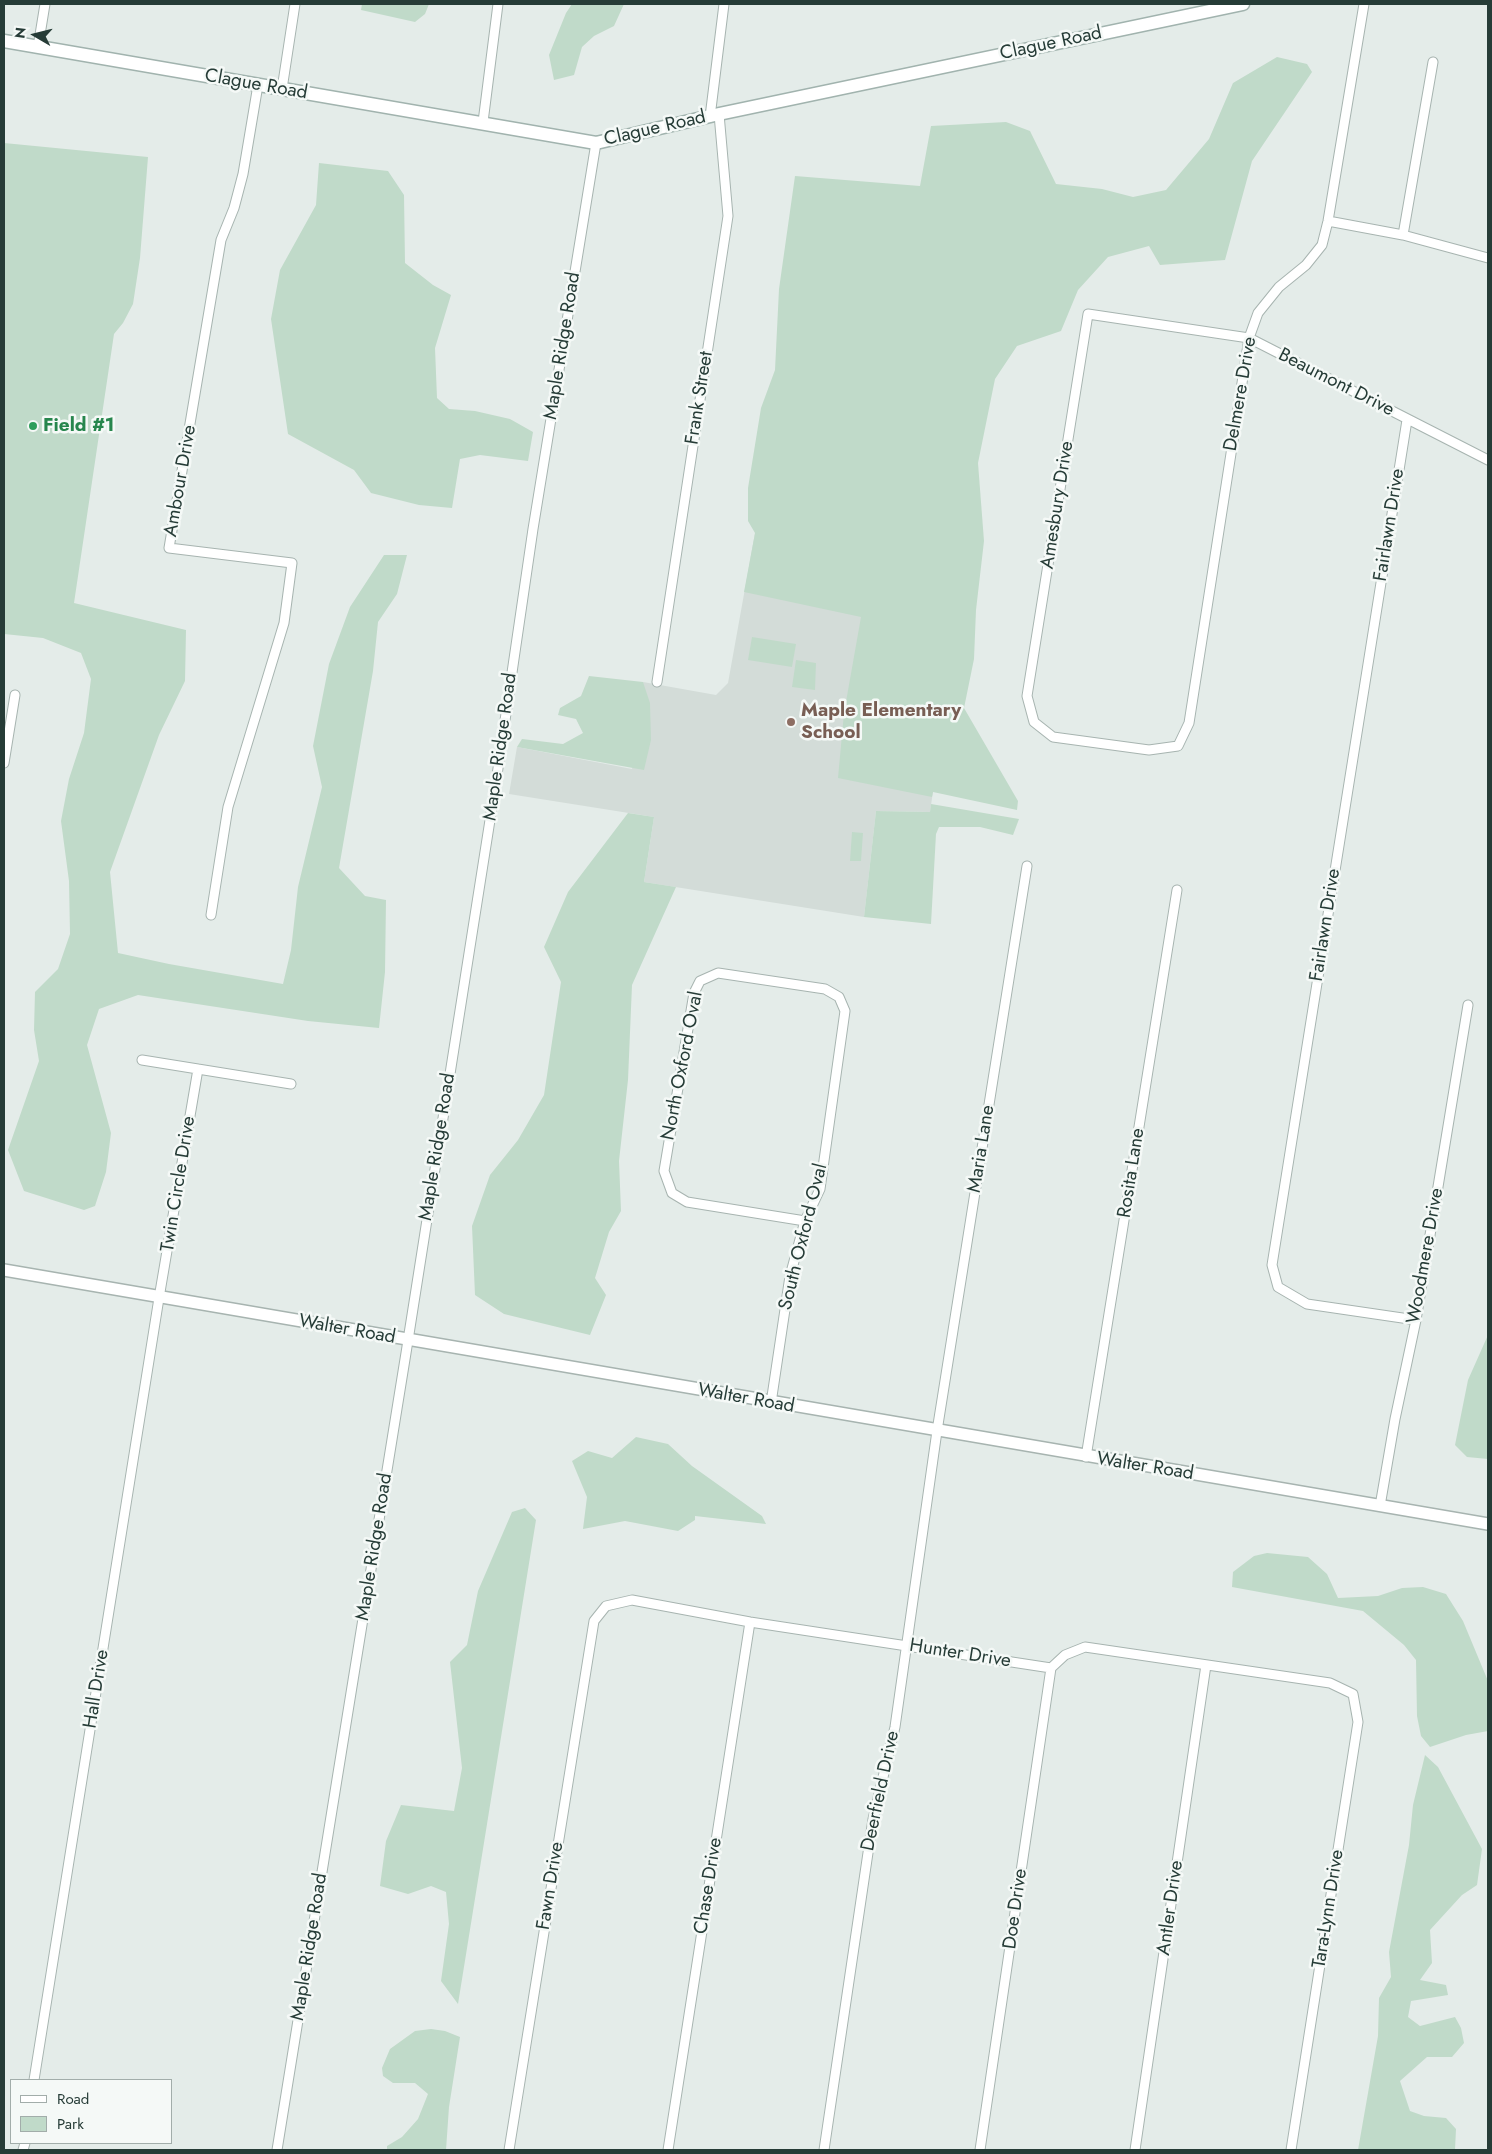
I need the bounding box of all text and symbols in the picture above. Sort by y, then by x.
north arrow [10,10,60,60]
street label: Clague Road [998,22,1104,66]
text: N [9,26,31,40]
street label: Clague Road [203,65,309,105]
street label: Clague Road [602,106,708,152]
street label: Maple Ridge Road [540,271,586,421]
street label: Delmere Drive [1220,335,1262,453]
street label: Beaumont Drive [1274,344,1398,422]
street label: Frank Street [681,350,719,446]
place label: Field #1 [43,415,115,437]
marker: Field #1 [27,420,39,432]
street label: Ambour Drive [160,423,202,539]
street label: Amesbury Drive [1037,440,1079,570]
street label: Fairlawn Drive [1370,467,1410,583]
street label: Maple Ridge Road [479,672,523,822]
place label: Maple Elementary School [801,700,961,744]
marker: Maple Elementary School [785,716,797,728]
street label: Fairlawn Drive [1306,867,1346,983]
street label: North Oxford Oval [657,990,709,1142]
street label: Maple Ridge Road [415,1072,461,1222]
street label: Maria Lane [964,1104,1000,1194]
street label: Twin Circle Drive [157,1114,201,1254]
street label: Rosita Lane [1114,1127,1150,1219]
street label: South Oxford Oval [775,1161,833,1313]
street label: Woodmere Drive [1403,1186,1449,1326]
street label: Walter Road [297,1310,397,1350]
street label: Walter Road [696,1379,796,1419]
street label: Walter Road [1095,1448,1195,1486]
street label: Maple Ridge Road [352,1472,398,1622]
street label: Hunter Drive [908,1635,1012,1673]
street label: Hall Drive [80,1648,114,1730]
street label: Deerfield Drive [857,1729,905,1853]
street label: Chase Drive [690,1836,728,1936]
street label: Fawn Drive [533,1840,569,1932]
street label: Tara-Lynn Drive [1308,1848,1350,1970]
street label: Antler Drive [1153,1859,1189,1957]
street label: Doe Drive [999,1867,1033,1951]
street label: Maple Ridge Road [287,1872,333,2022]
legend [10,2079,172,2144]
text: Road [57,2088,89,2110]
text: Park [57,2113,84,2135]

